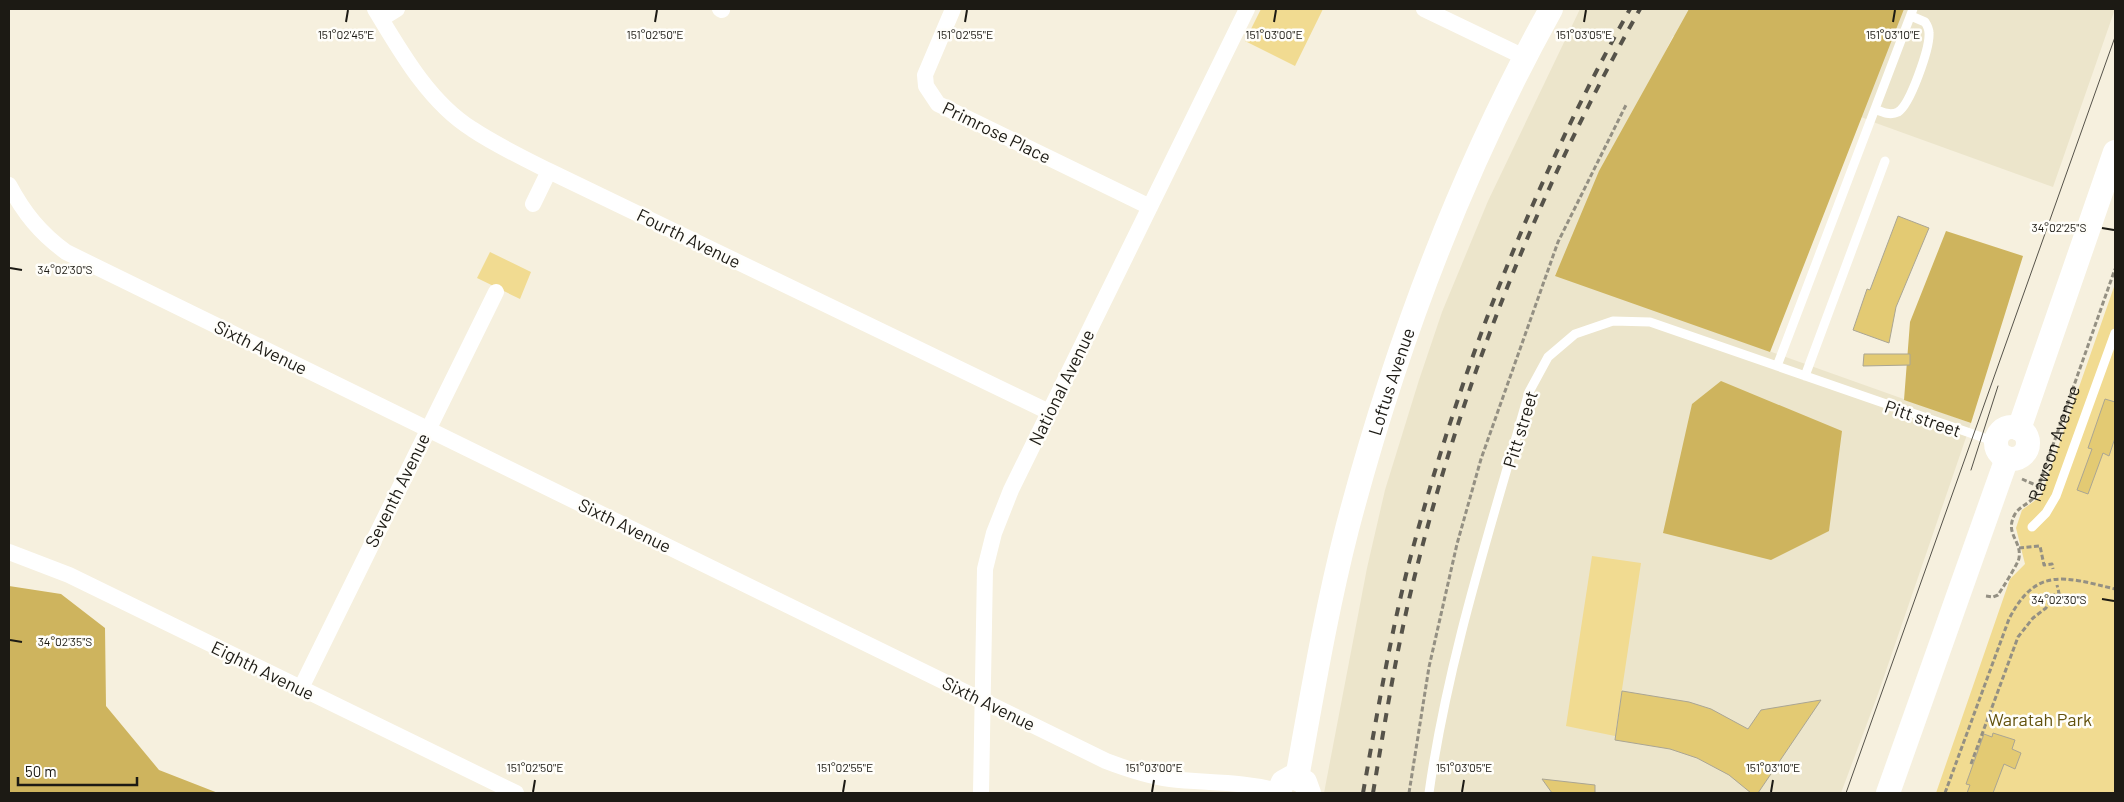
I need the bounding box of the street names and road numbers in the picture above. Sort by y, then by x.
street label: Primrose Place [939,96,1055,168]
street label: Fourth Avenue [633,203,745,273]
street label: Sixth Avenue [211,315,311,379]
street label: Loftus Avenue [1363,325,1419,438]
street label: National Avenue [1023,326,1099,448]
street label: Rawson Avenue [2023,382,2084,504]
street label: Pitt street [1498,388,1542,470]
street label: Pitt street [1882,395,1964,441]
street label: Seventh Avenue [360,429,434,551]
street label: Sixth Avenue [575,493,675,557]
street label: Eighth Avenue [208,636,318,704]
street label: Sixth Avenue [939,671,1039,735]

